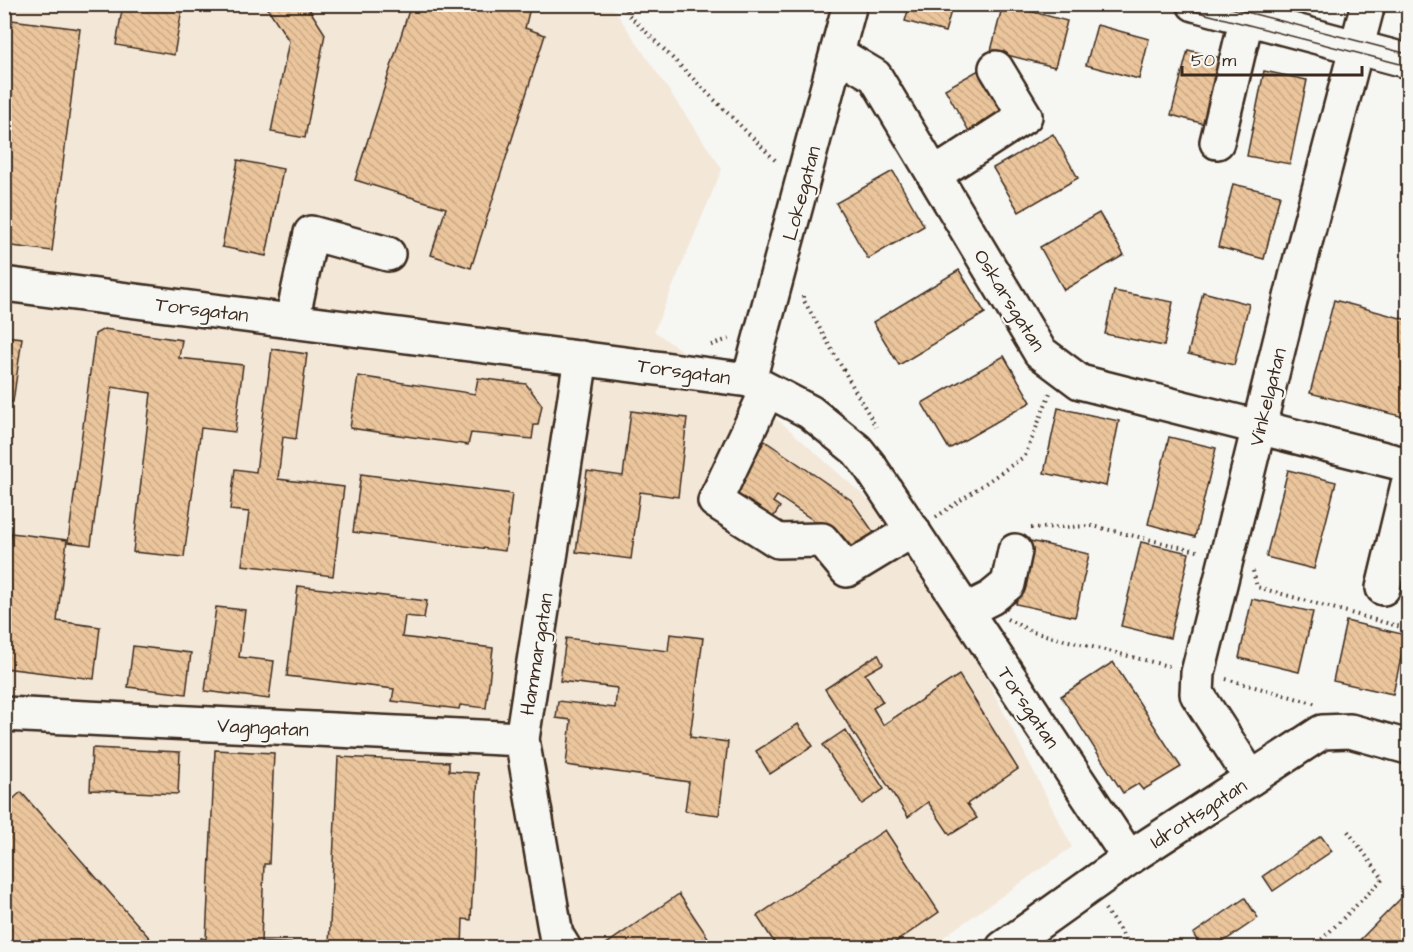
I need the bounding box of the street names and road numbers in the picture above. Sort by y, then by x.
street label: Lokegatan [776,143,829,244]
street label: Oskarsgatan [966,244,1052,358]
street label: Torsgatan [154,290,250,331]
street label: Vinkelgatan [1242,345,1295,450]
street label: Torsgatan [635,352,732,393]
street label: Hammargatan [514,591,561,717]
street label: Torsgatan [990,661,1066,755]
street label: Vagngatan [216,712,310,745]
street label: Idrottsgatan [1145,772,1253,857]

